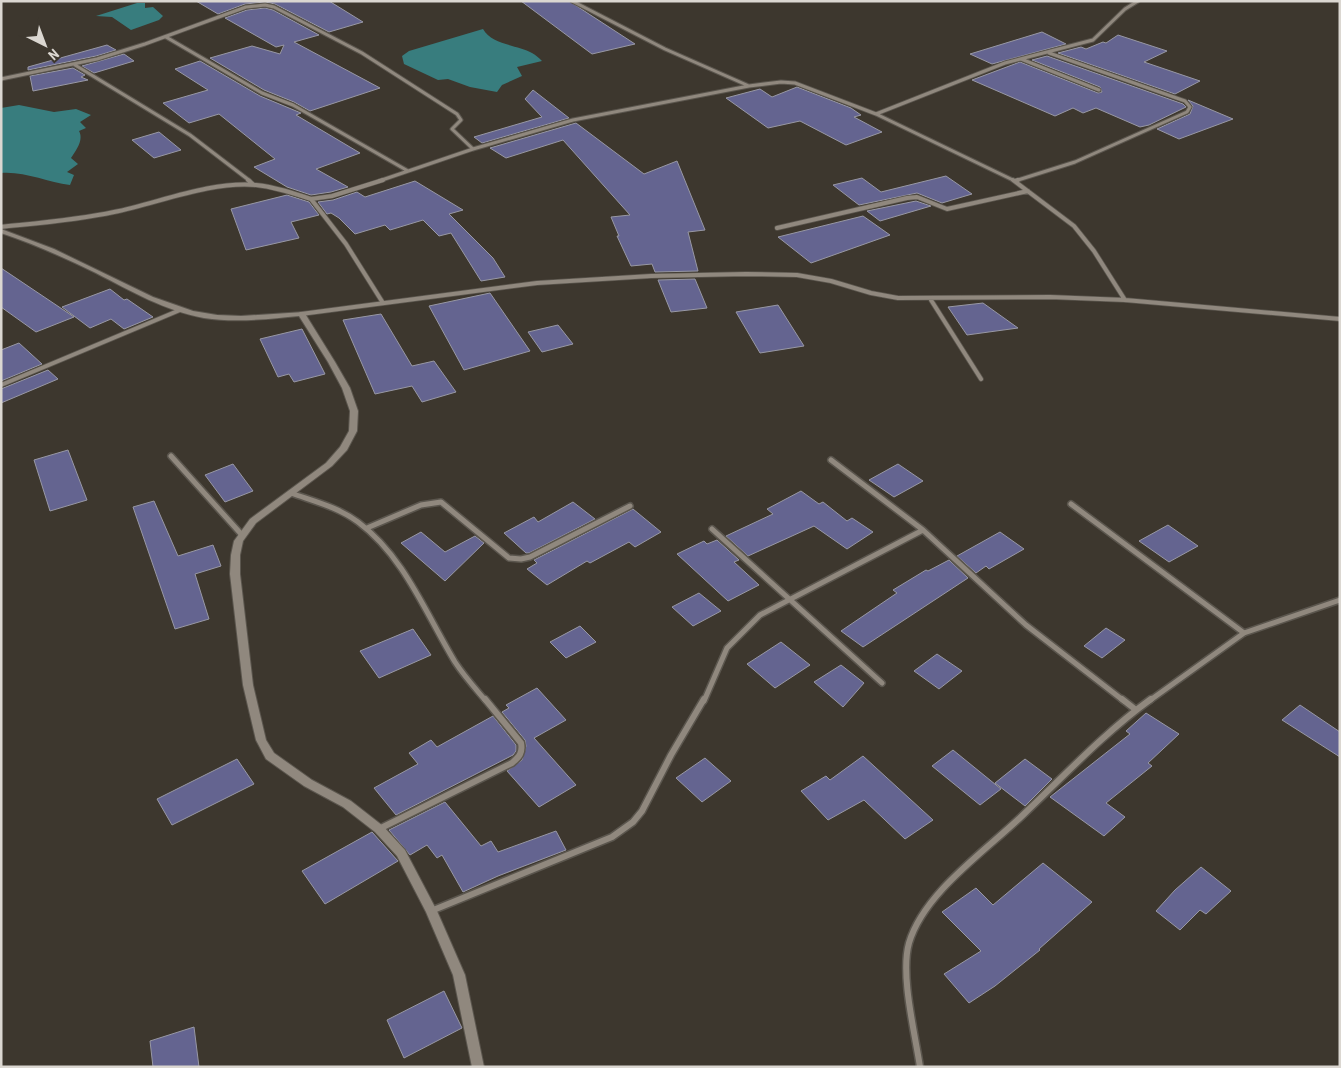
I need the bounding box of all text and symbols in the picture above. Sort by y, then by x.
north arrow [20,20,70,70]
text: N [45,46,62,63]

